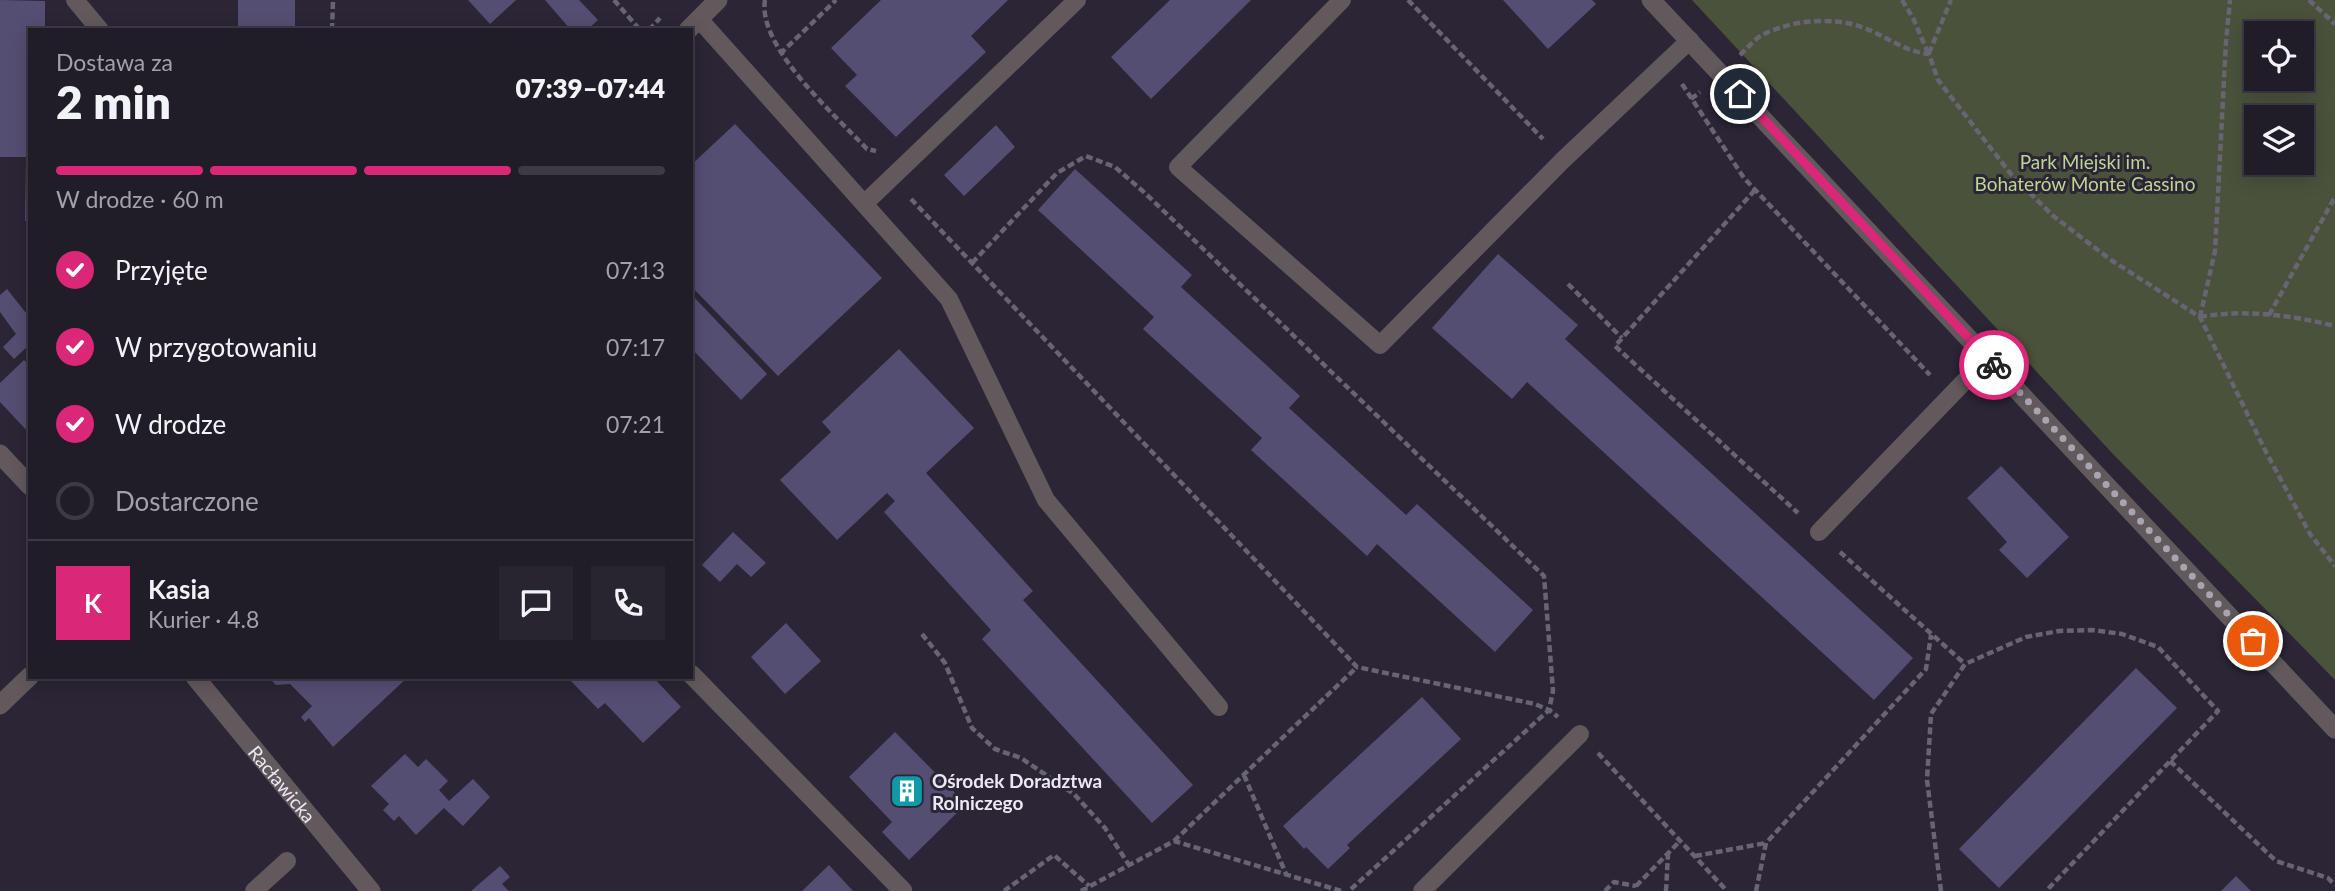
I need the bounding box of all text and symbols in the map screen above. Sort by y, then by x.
map controls [2244,21,2314,175]
button: locate [2244,21,2314,91]
text: Dostawa za [56,48,173,76]
pin [1710,64,1770,124]
text: 07:39–07:44 [515,72,665,104]
text: 2 min [56,74,171,129]
icon: home [1721,75,1759,113]
button: layers [2244,105,2314,175]
park label: Park Miejski im. Bohaterów Monte Cassino [1975,150,2195,195]
text: W drodze · 60 m [56,185,224,213]
icon: check [56,251,94,289]
text: Przyjęte [115,254,208,286]
text: 07:13 [606,256,665,284]
icon: check [56,328,94,366]
courier [1959,330,2029,400]
text: W przygotowaniu [115,331,317,363]
text: 07:17 [606,333,665,361]
icon: bike [1975,346,2013,384]
icon: check [56,405,94,443]
text: W drodze [115,408,226,440]
text: 07:21 [606,410,665,438]
text: Dostarczone [115,485,259,517]
button: chat [499,566,573,640]
button: phone [591,566,665,640]
text: Kasia [148,573,210,605]
text: K [84,587,102,619]
text: Kurier · 4.8 [148,605,259,633]
pin [2223,611,2283,671]
icon: bag [2234,622,2272,660]
street label: Racławicka [244,740,321,827]
place label: Ośrodek Doradztwa Rolniczego [932,769,1102,814]
building icon: Ośrodek Doradztwa Rolniczego [888,772,926,810]

